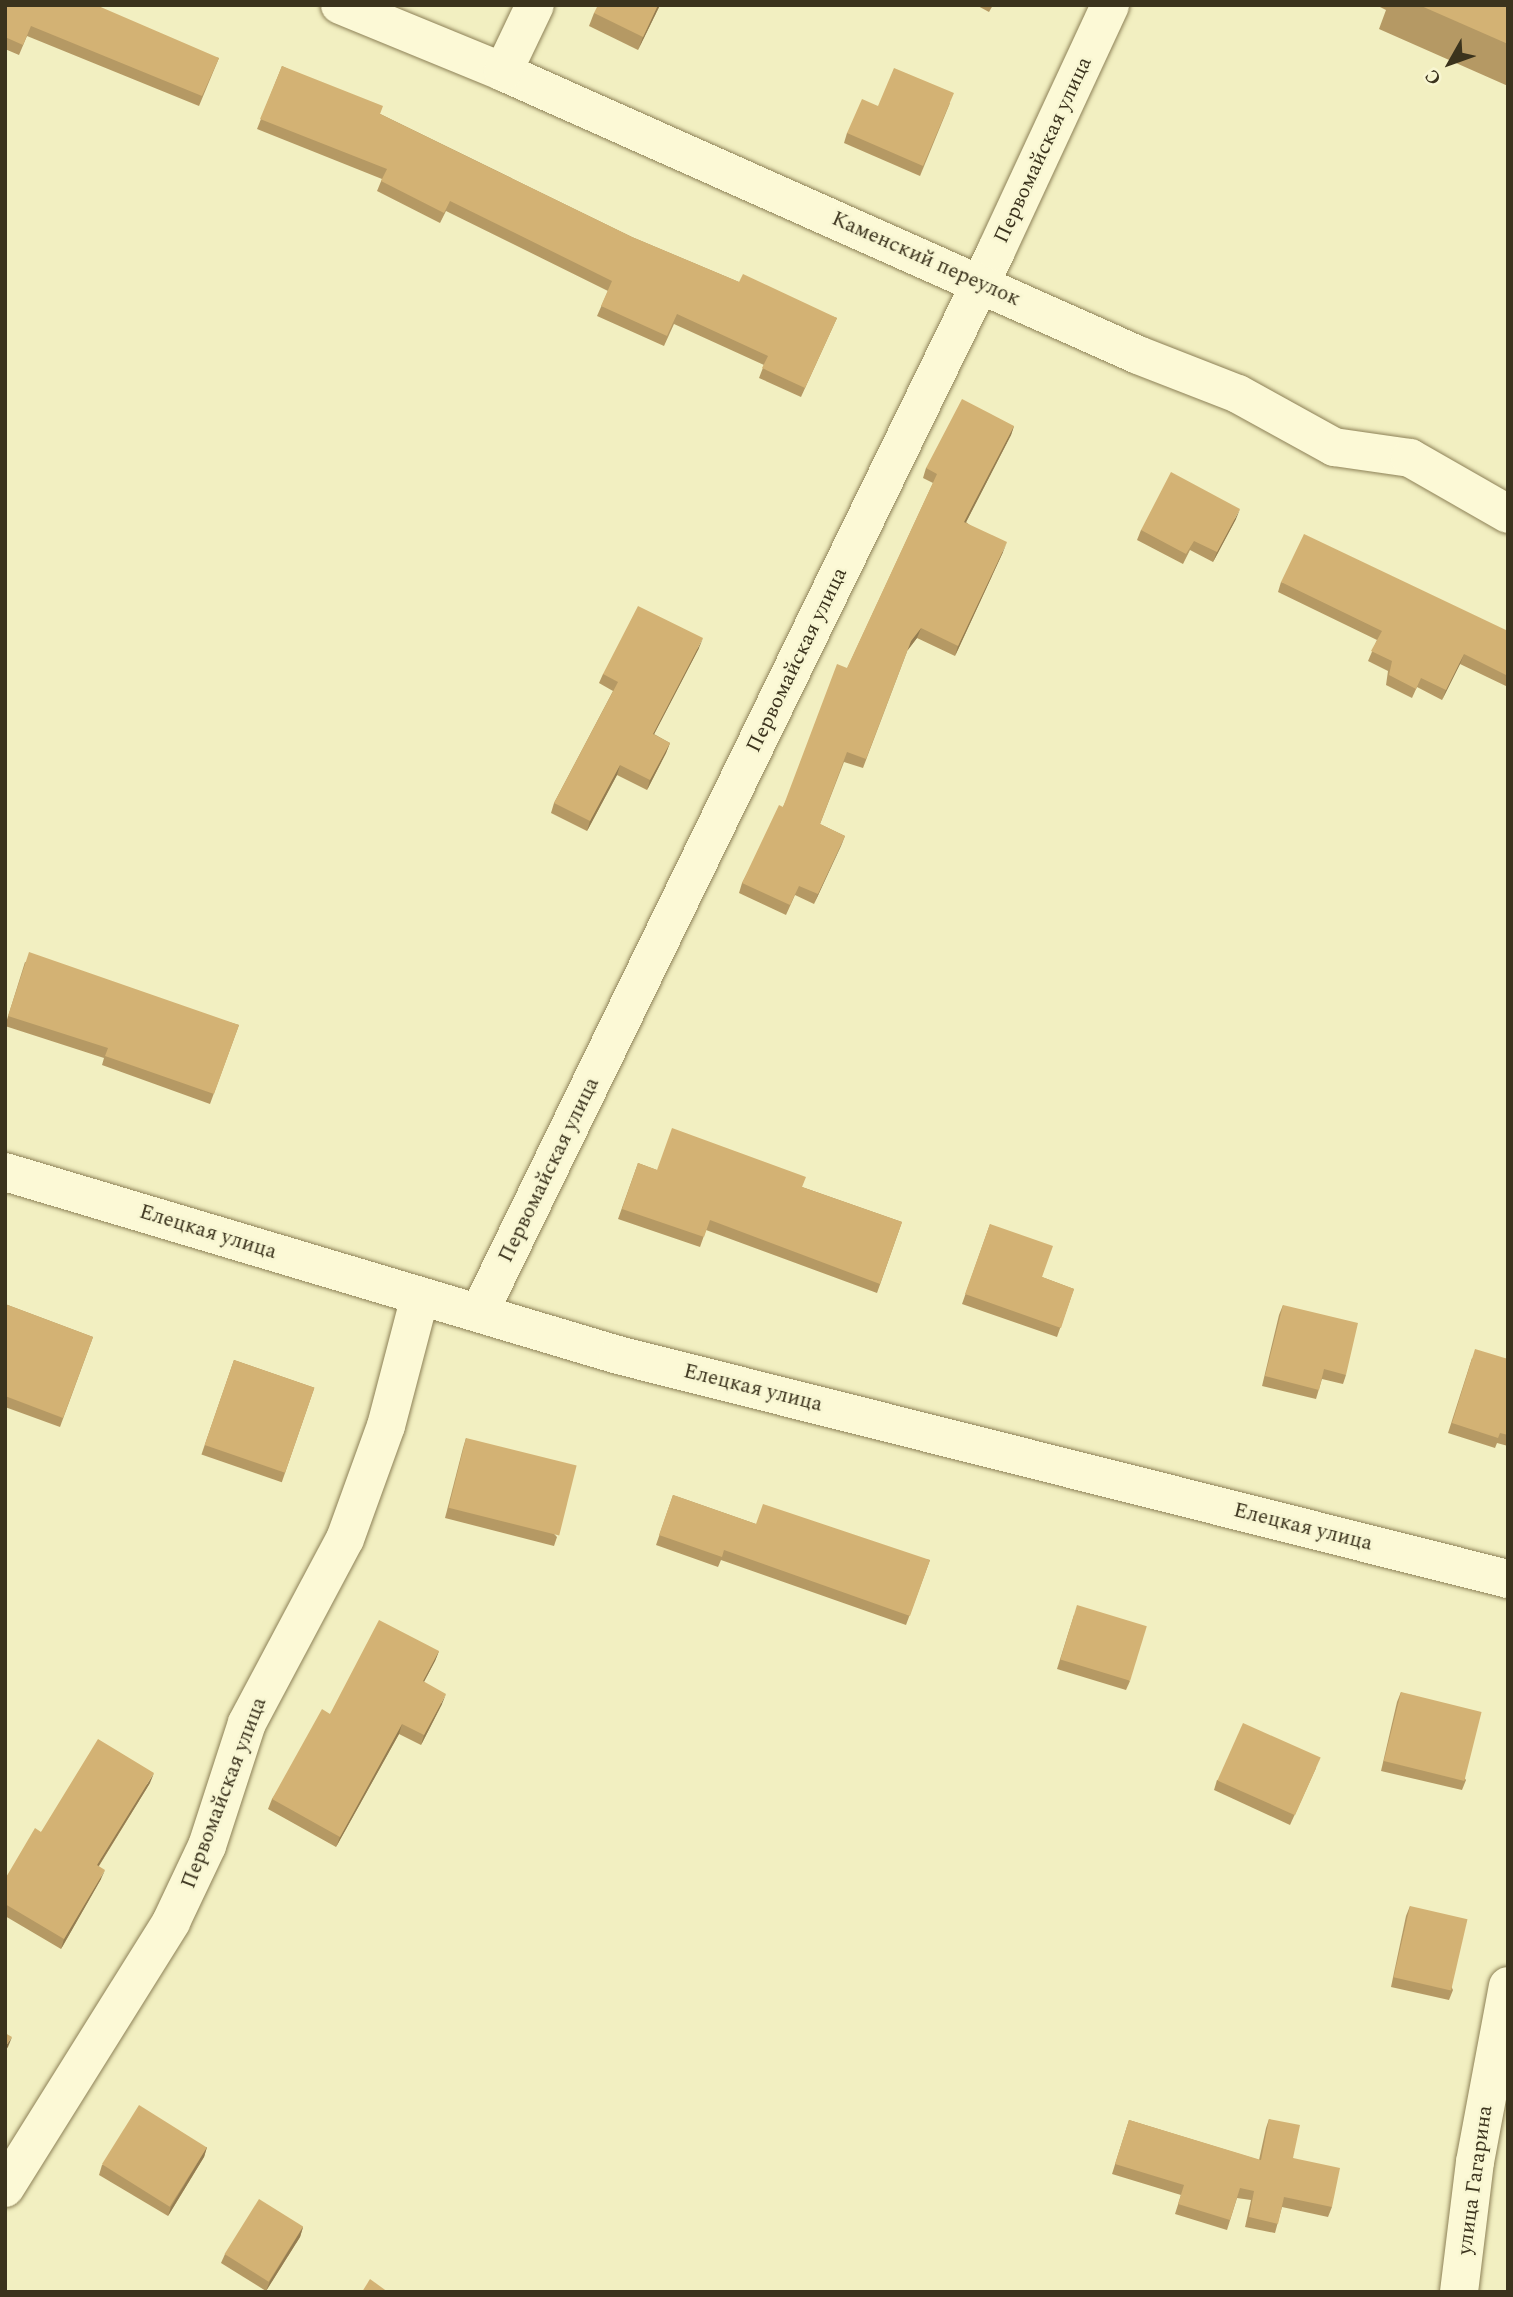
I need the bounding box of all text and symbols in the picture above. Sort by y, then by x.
north arrow [1415,28,1485,98]
street label: Первомайская улица [989,53,1097,247]
text: С [1418,62,1449,91]
street label: Каменский переулок [828,206,1024,312]
street label: Первомайская улица [741,563,853,757]
street label: Первомайская улица [493,1073,605,1267]
street label: Елецкая улица [136,1199,280,1265]
street label: Елецкая улица [681,1359,825,1417]
street label: Елецкая улица [1231,1498,1375,1556]
street label: Первомайская улица [176,1694,272,1892]
street label: улица Гагарина [1452,2104,1498,2256]

